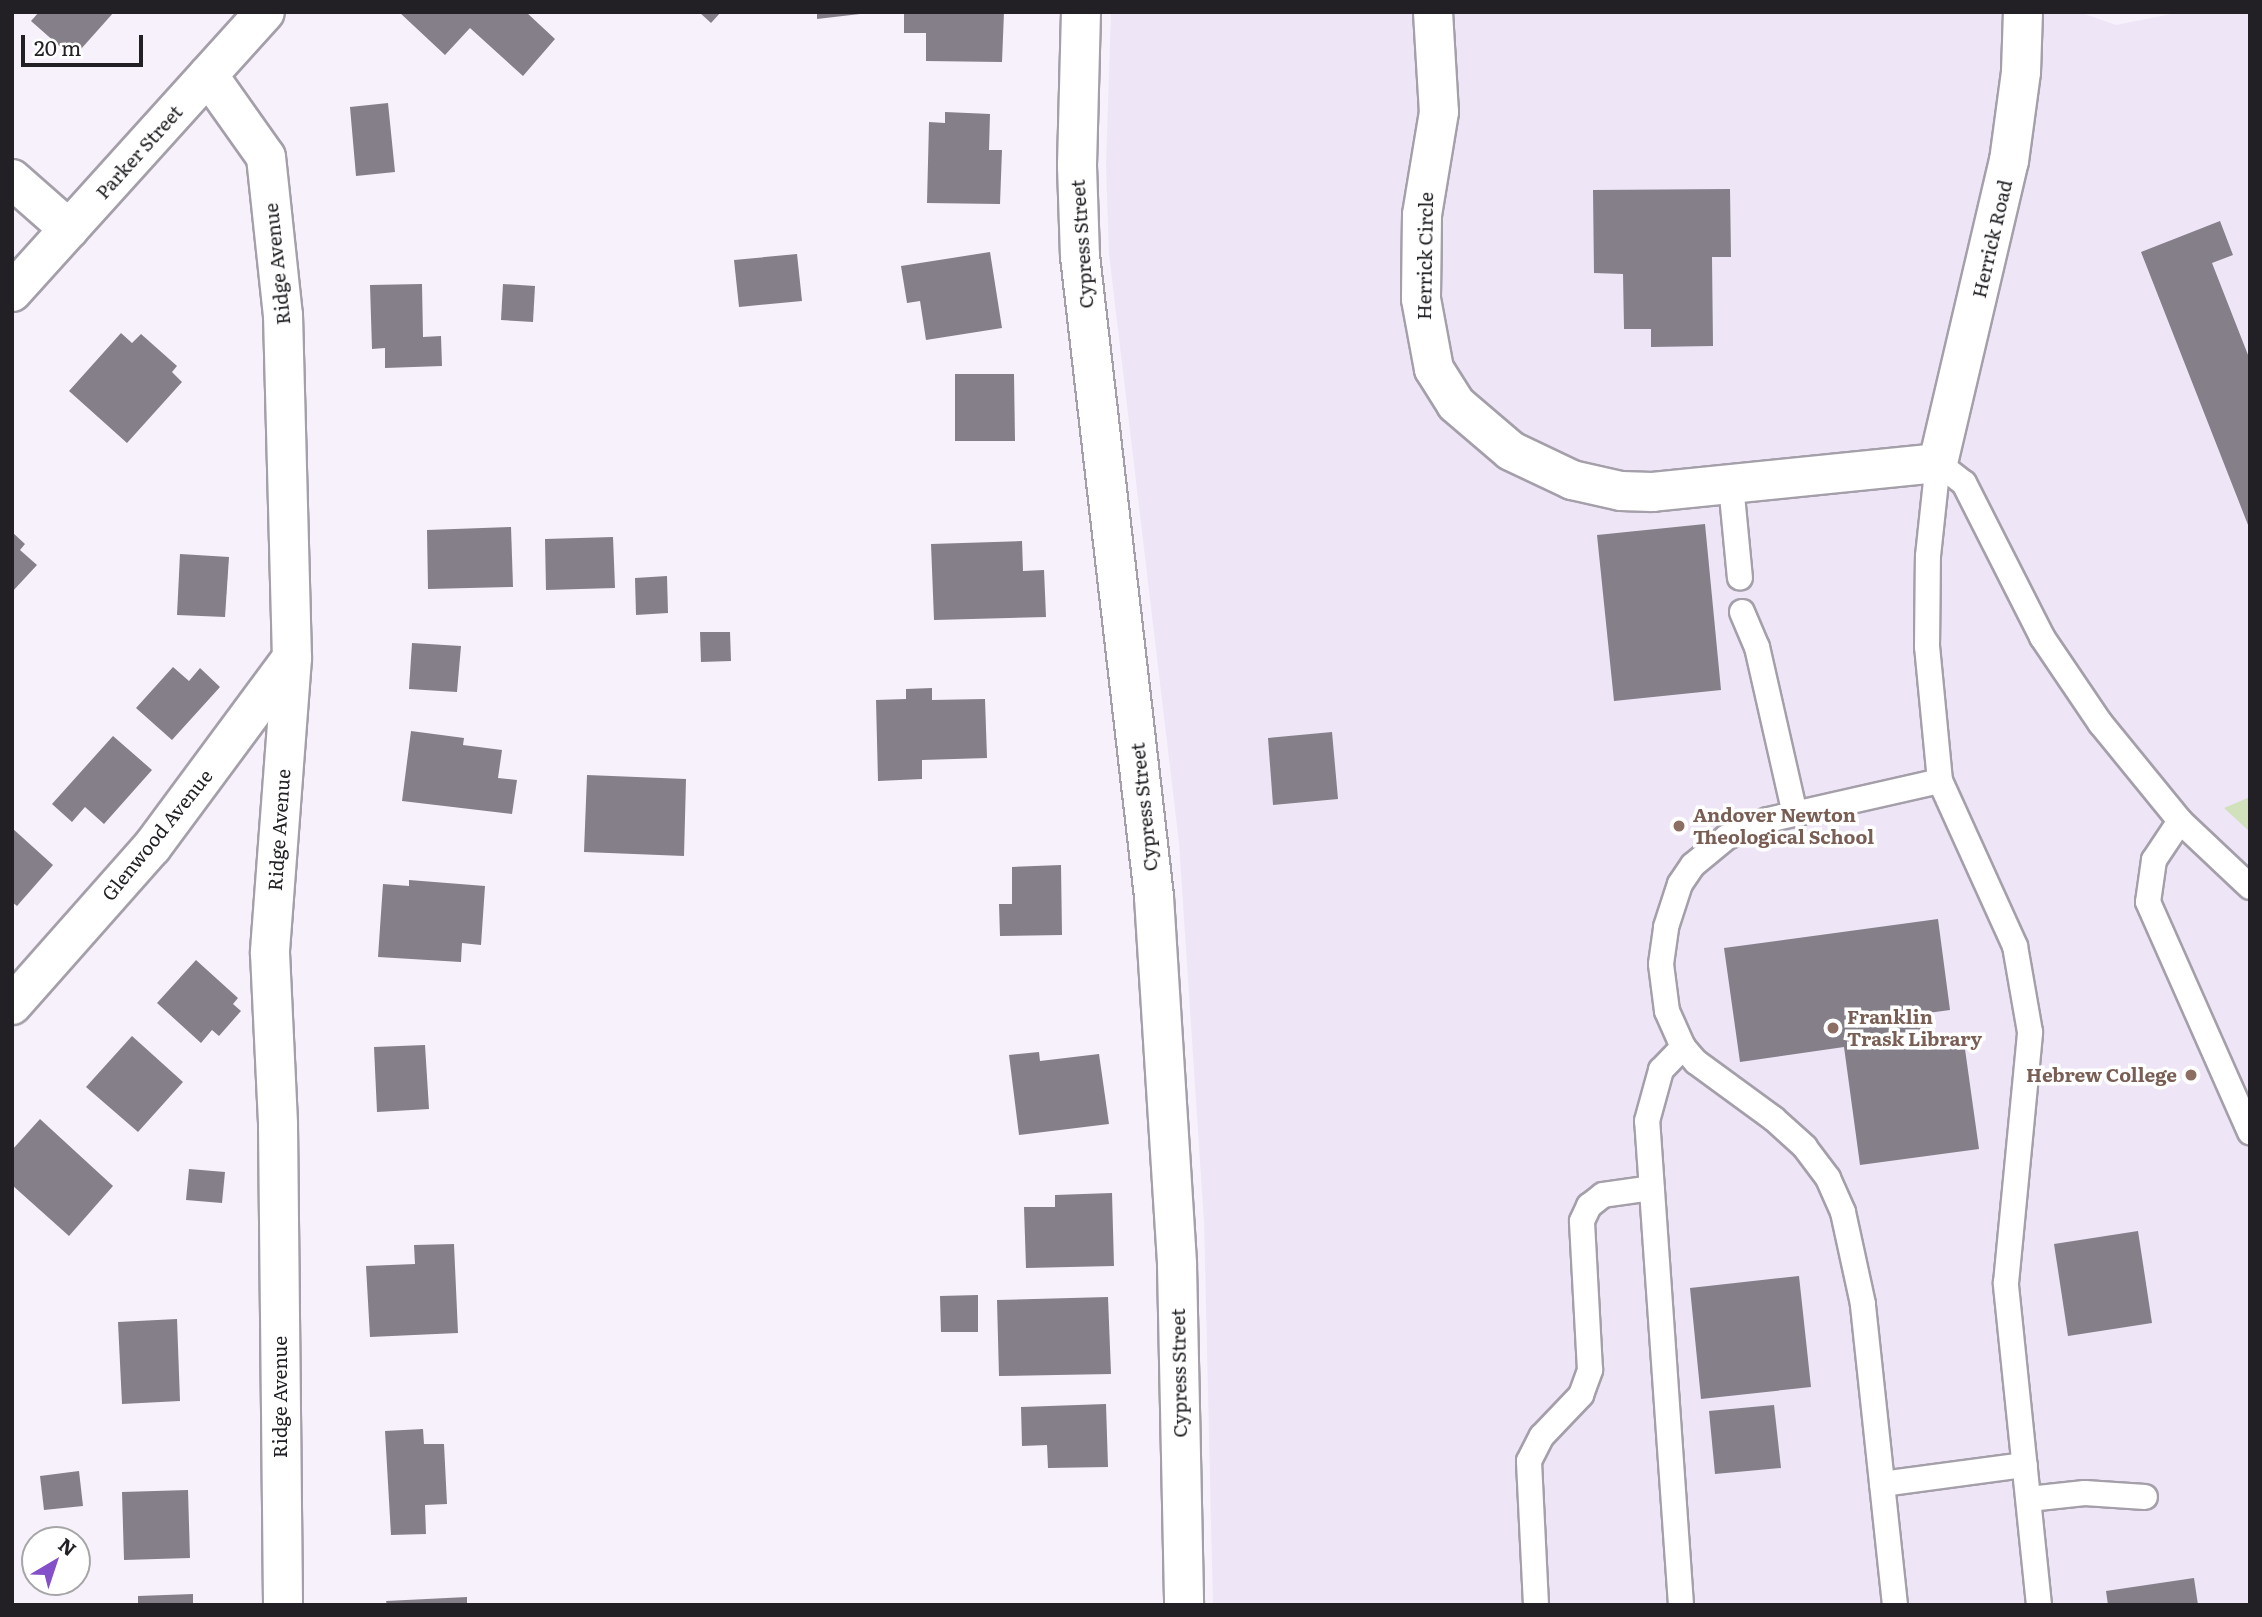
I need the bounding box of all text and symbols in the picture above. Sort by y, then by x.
scale bar [24,21,147,65]
text: 20 m [34,31,81,62]
street label: Parker Street [91,100,187,204]
street label: Herrick Road [1967,178,2017,300]
street label: Cypress Street [1066,179,1098,309]
street label: Herrick Circle [1412,192,1438,320]
street label: Ridge Avenue [259,202,295,326]
street label: Cypress Street [1126,742,1162,872]
street label: Glenwood Avenue [97,765,217,905]
street label: Ridge Avenue [263,768,295,892]
place label: Andover Newton Theological School [1693,804,1874,848]
marker: Andover Newton Theological School [1671,818,1687,834]
place label: Franklin Trask Library [1847,1006,1982,1050]
marker: Franklin Trask Library [1825,1020,1841,1036]
place label: Hebrew College [2026,1064,2177,1086]
marker: Hebrew College [2183,1067,2199,1083]
street label: Cypress Street [1166,1308,1192,1438]
street label: Ridge Avenue [269,1336,291,1458]
north arrow [21,1526,91,1596]
text: N [53,1530,83,1562]

